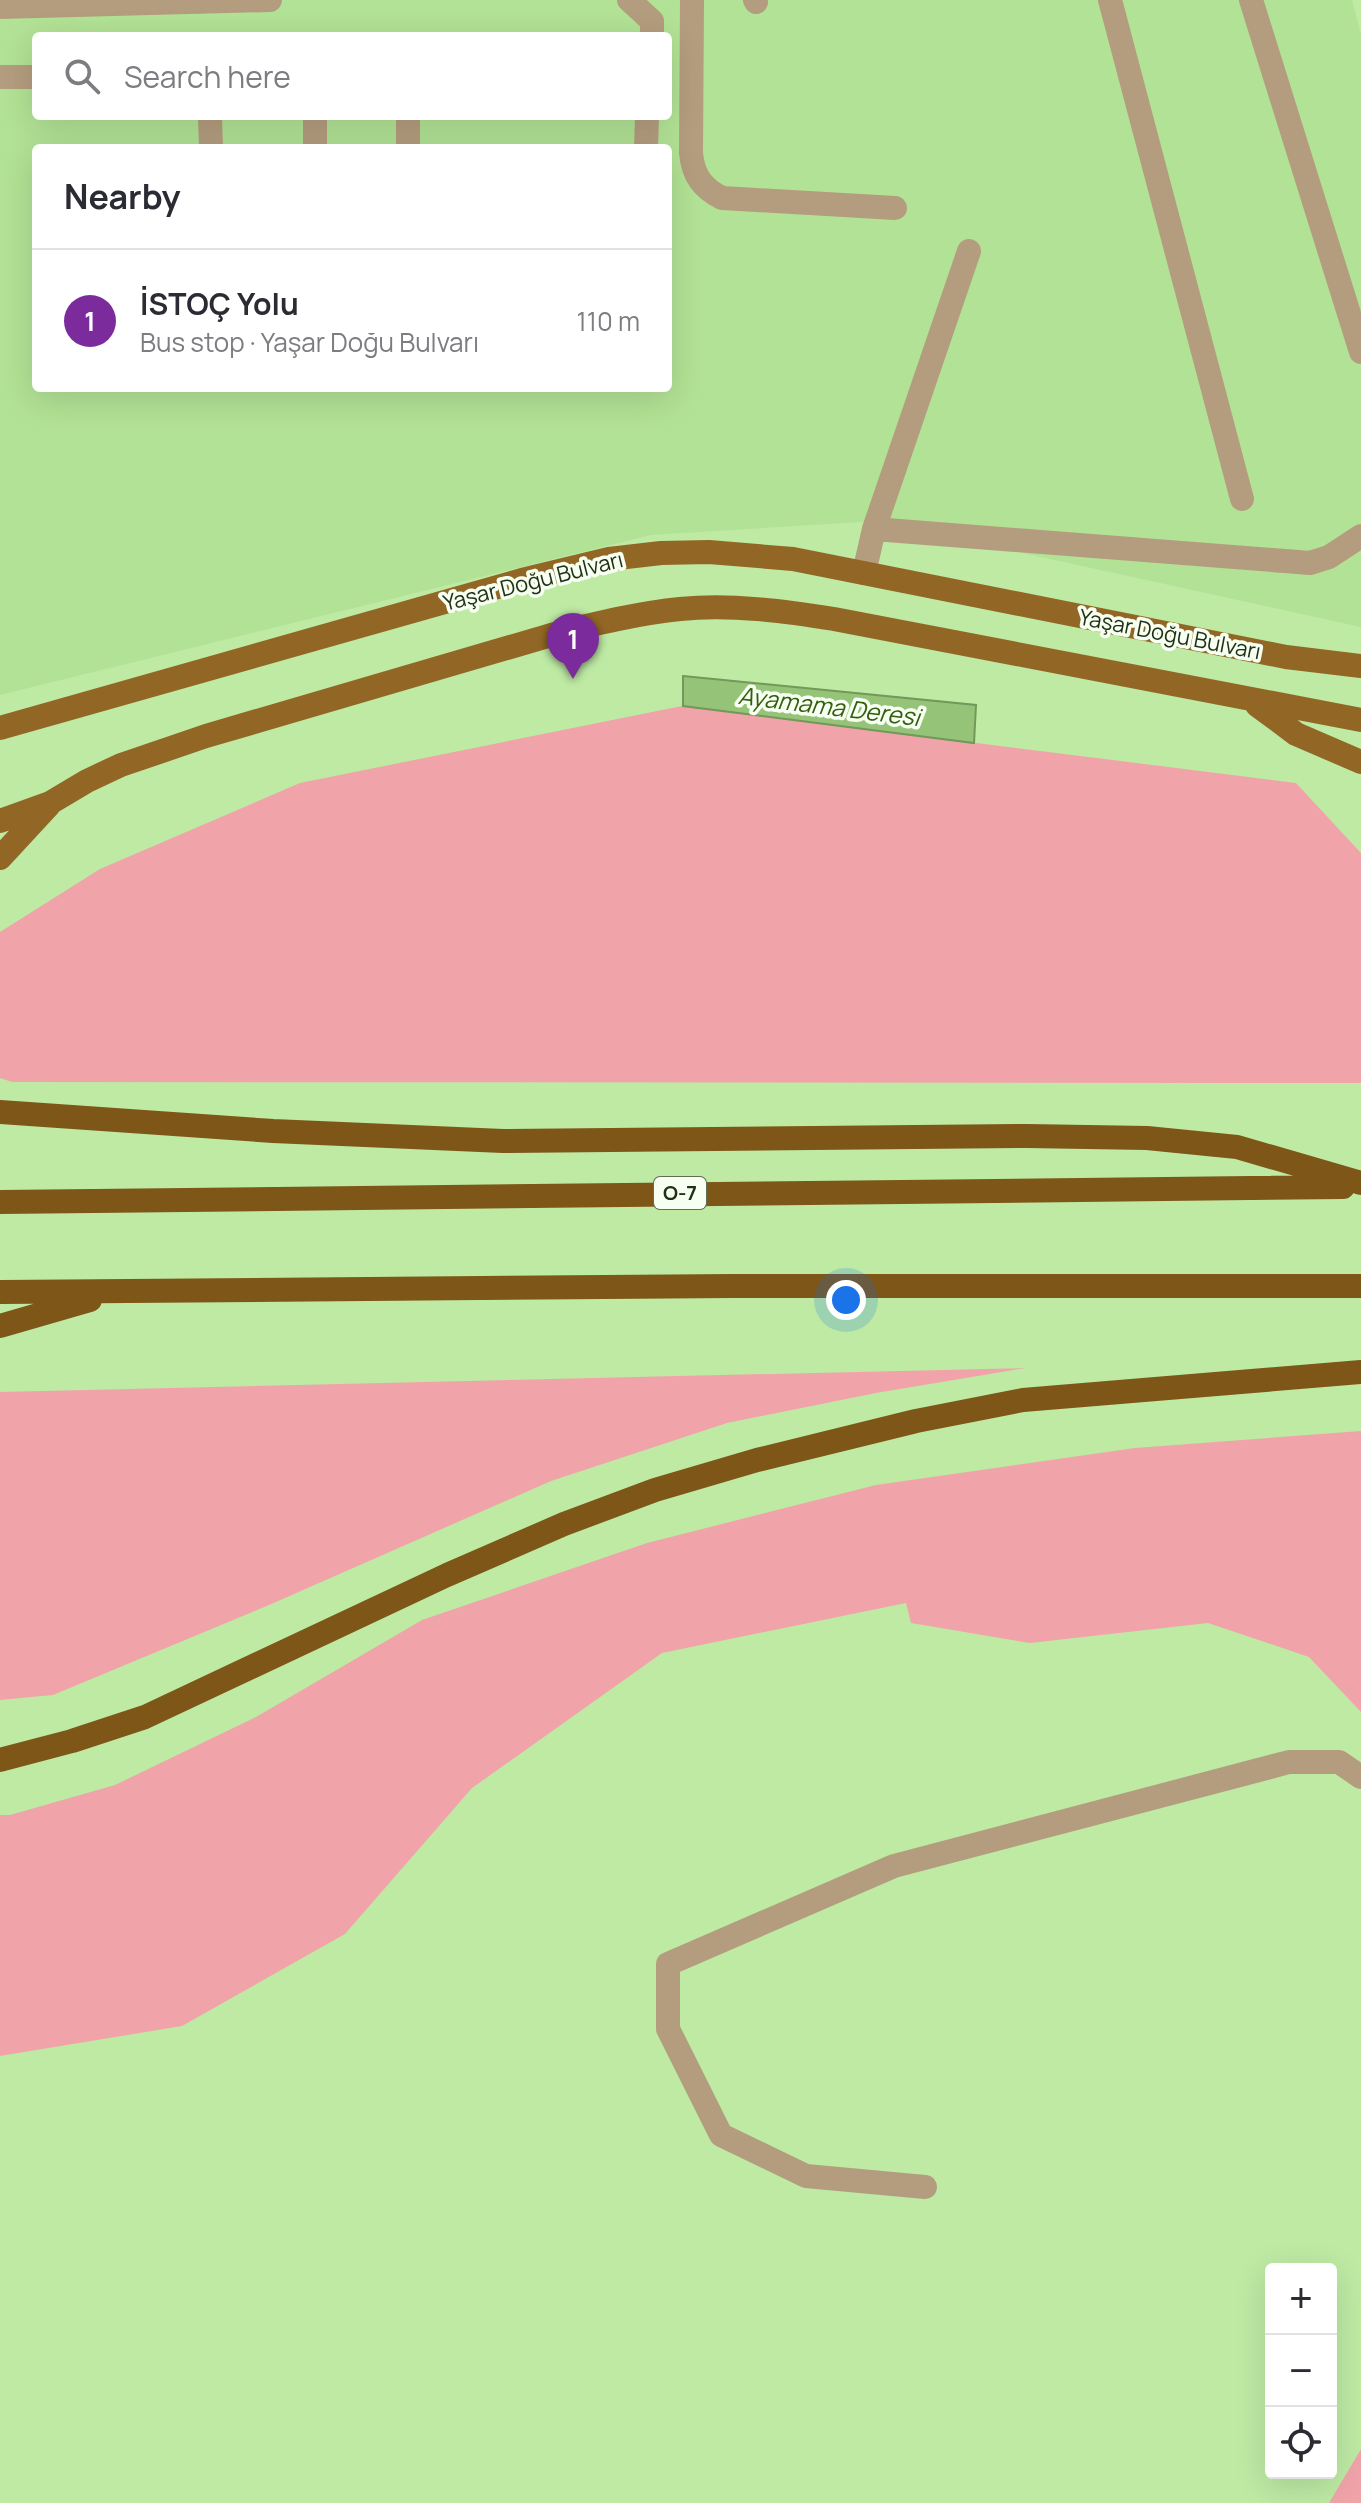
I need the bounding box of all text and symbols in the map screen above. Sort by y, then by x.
search box [32,32,672,120]
icon: search [60,54,104,98]
text: Search here [124,56,291,97]
text: Nearby [64,173,180,219]
text: İSTOÇ Yolu [140,283,299,324]
text: 1 [84,303,96,339]
text: 110 m [577,303,640,339]
text: Bus stop · Yaşar Doğu Bulvarı [140,324,479,360]
street label: Yaşar Doğu Bulvarı [440,544,626,618]
street label: Yaşar Doğu Bulvarı [1077,602,1263,666]
pin: 1 [547,613,599,679]
water label: Ayamama Deresi [737,678,925,733]
road number: O-7 [654,1177,706,1209]
your location [826,1280,866,1320]
map controls [1265,2263,1337,2479]
button: + [1265,2263,1337,2335]
button: − [1265,2335,1337,2407]
button: locate [1265,2407,1337,2479]

